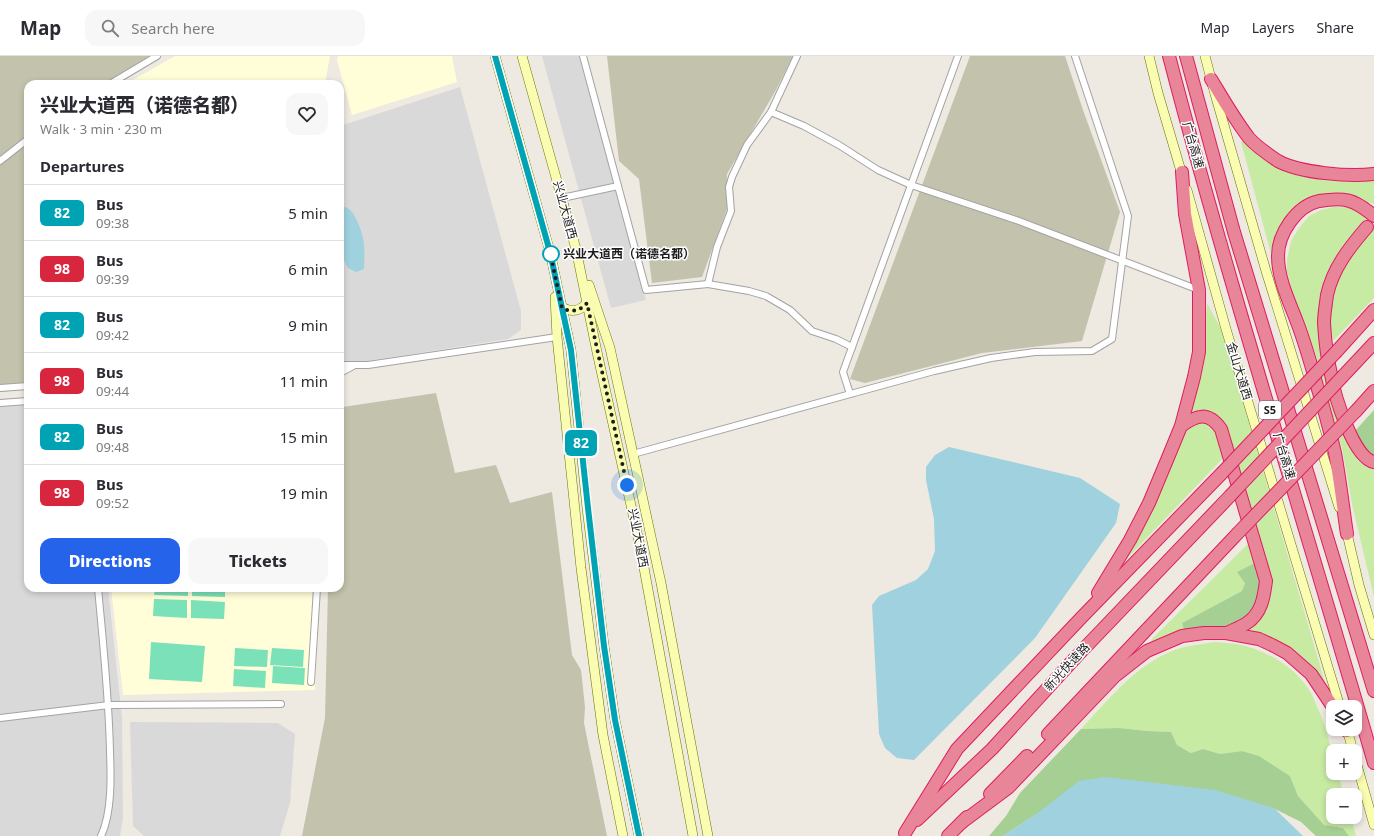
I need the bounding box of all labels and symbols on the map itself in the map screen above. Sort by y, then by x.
street label: 广台高速 [1179,119,1208,170]
street label: 兴业大道西 [550,179,581,241]
marker: 兴业大道西（诺德名都） [542,245,560,263]
place label: 兴业大道西（诺德名都） [563,245,695,262]
street label: 金山大道西 [1223,340,1256,402]
road number: S5 [1259,401,1281,419]
line badge: 82 [563,430,599,456]
street label: 广台高速 [1269,430,1300,481]
your location [617,475,637,495]
street label: 兴业大道西 [624,507,653,569]
street label: 新光快速路 [1040,639,1093,694]

